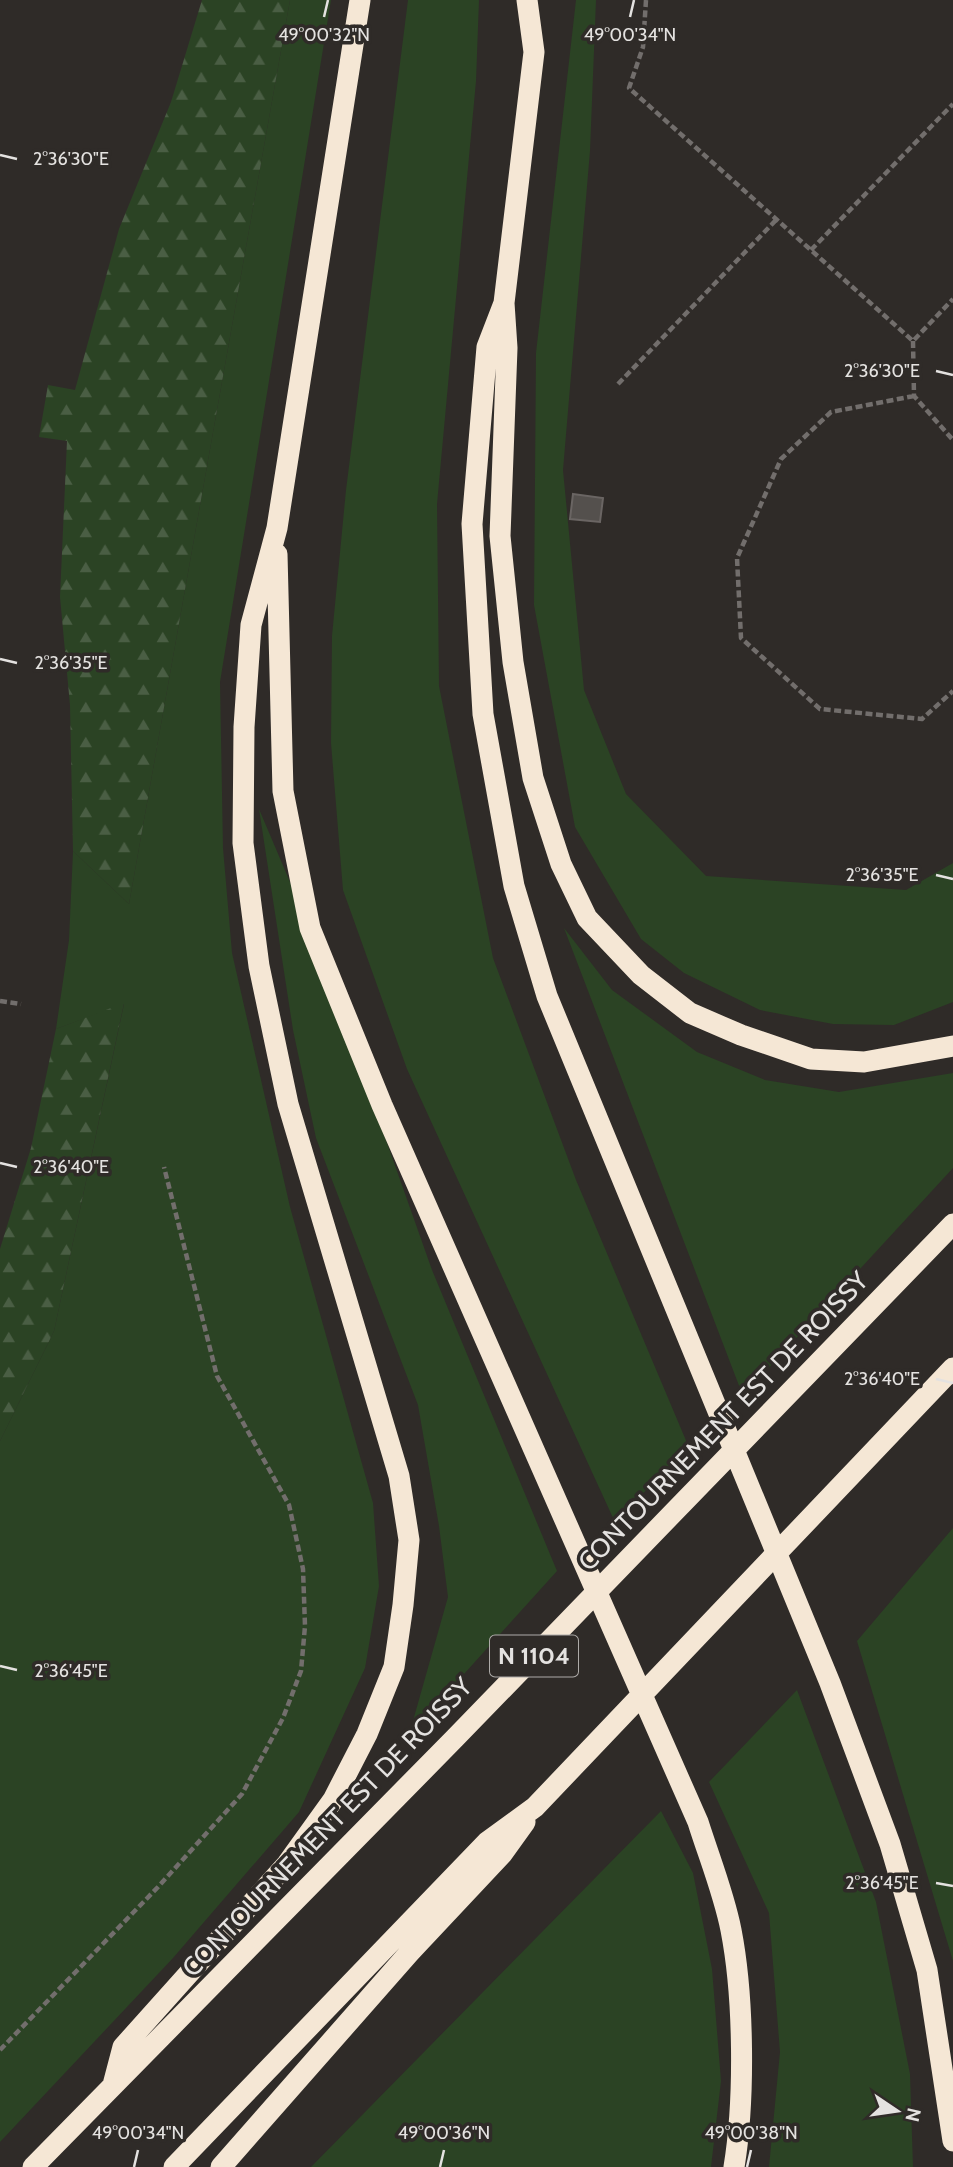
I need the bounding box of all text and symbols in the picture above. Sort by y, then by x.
text: 49°00'32"N [278,24,370,46]
text: 49°00'34"N [584,24,676,46]
text: 2°36'30"E [33,148,109,170]
text: 2°36'30"E [844,360,920,382]
text: 2°36'35"E [35,652,108,674]
text: 2°36'35"E [846,864,919,886]
text: 2°36'40"E [33,1156,109,1178]
street label: CONTOURNEMENT EST DE ROISSY [571,1264,875,1577]
text: 2°36'40"E [844,1368,920,1390]
road number: N 1104 [490,1636,578,1676]
text: 2°36'45"E [34,1660,108,1682]
street label: CONTOURNEMENT EST DE ROISSY [175,1670,479,1983]
text: 2°36'45"E [845,1872,919,1894]
north arrow [862,2076,932,2146]
text: N [900,2106,926,2124]
text: 49°00'34"N [92,2122,184,2144]
text: 49°00'36"N [398,2122,490,2144]
text: 49°00'38"N [704,2122,798,2144]

